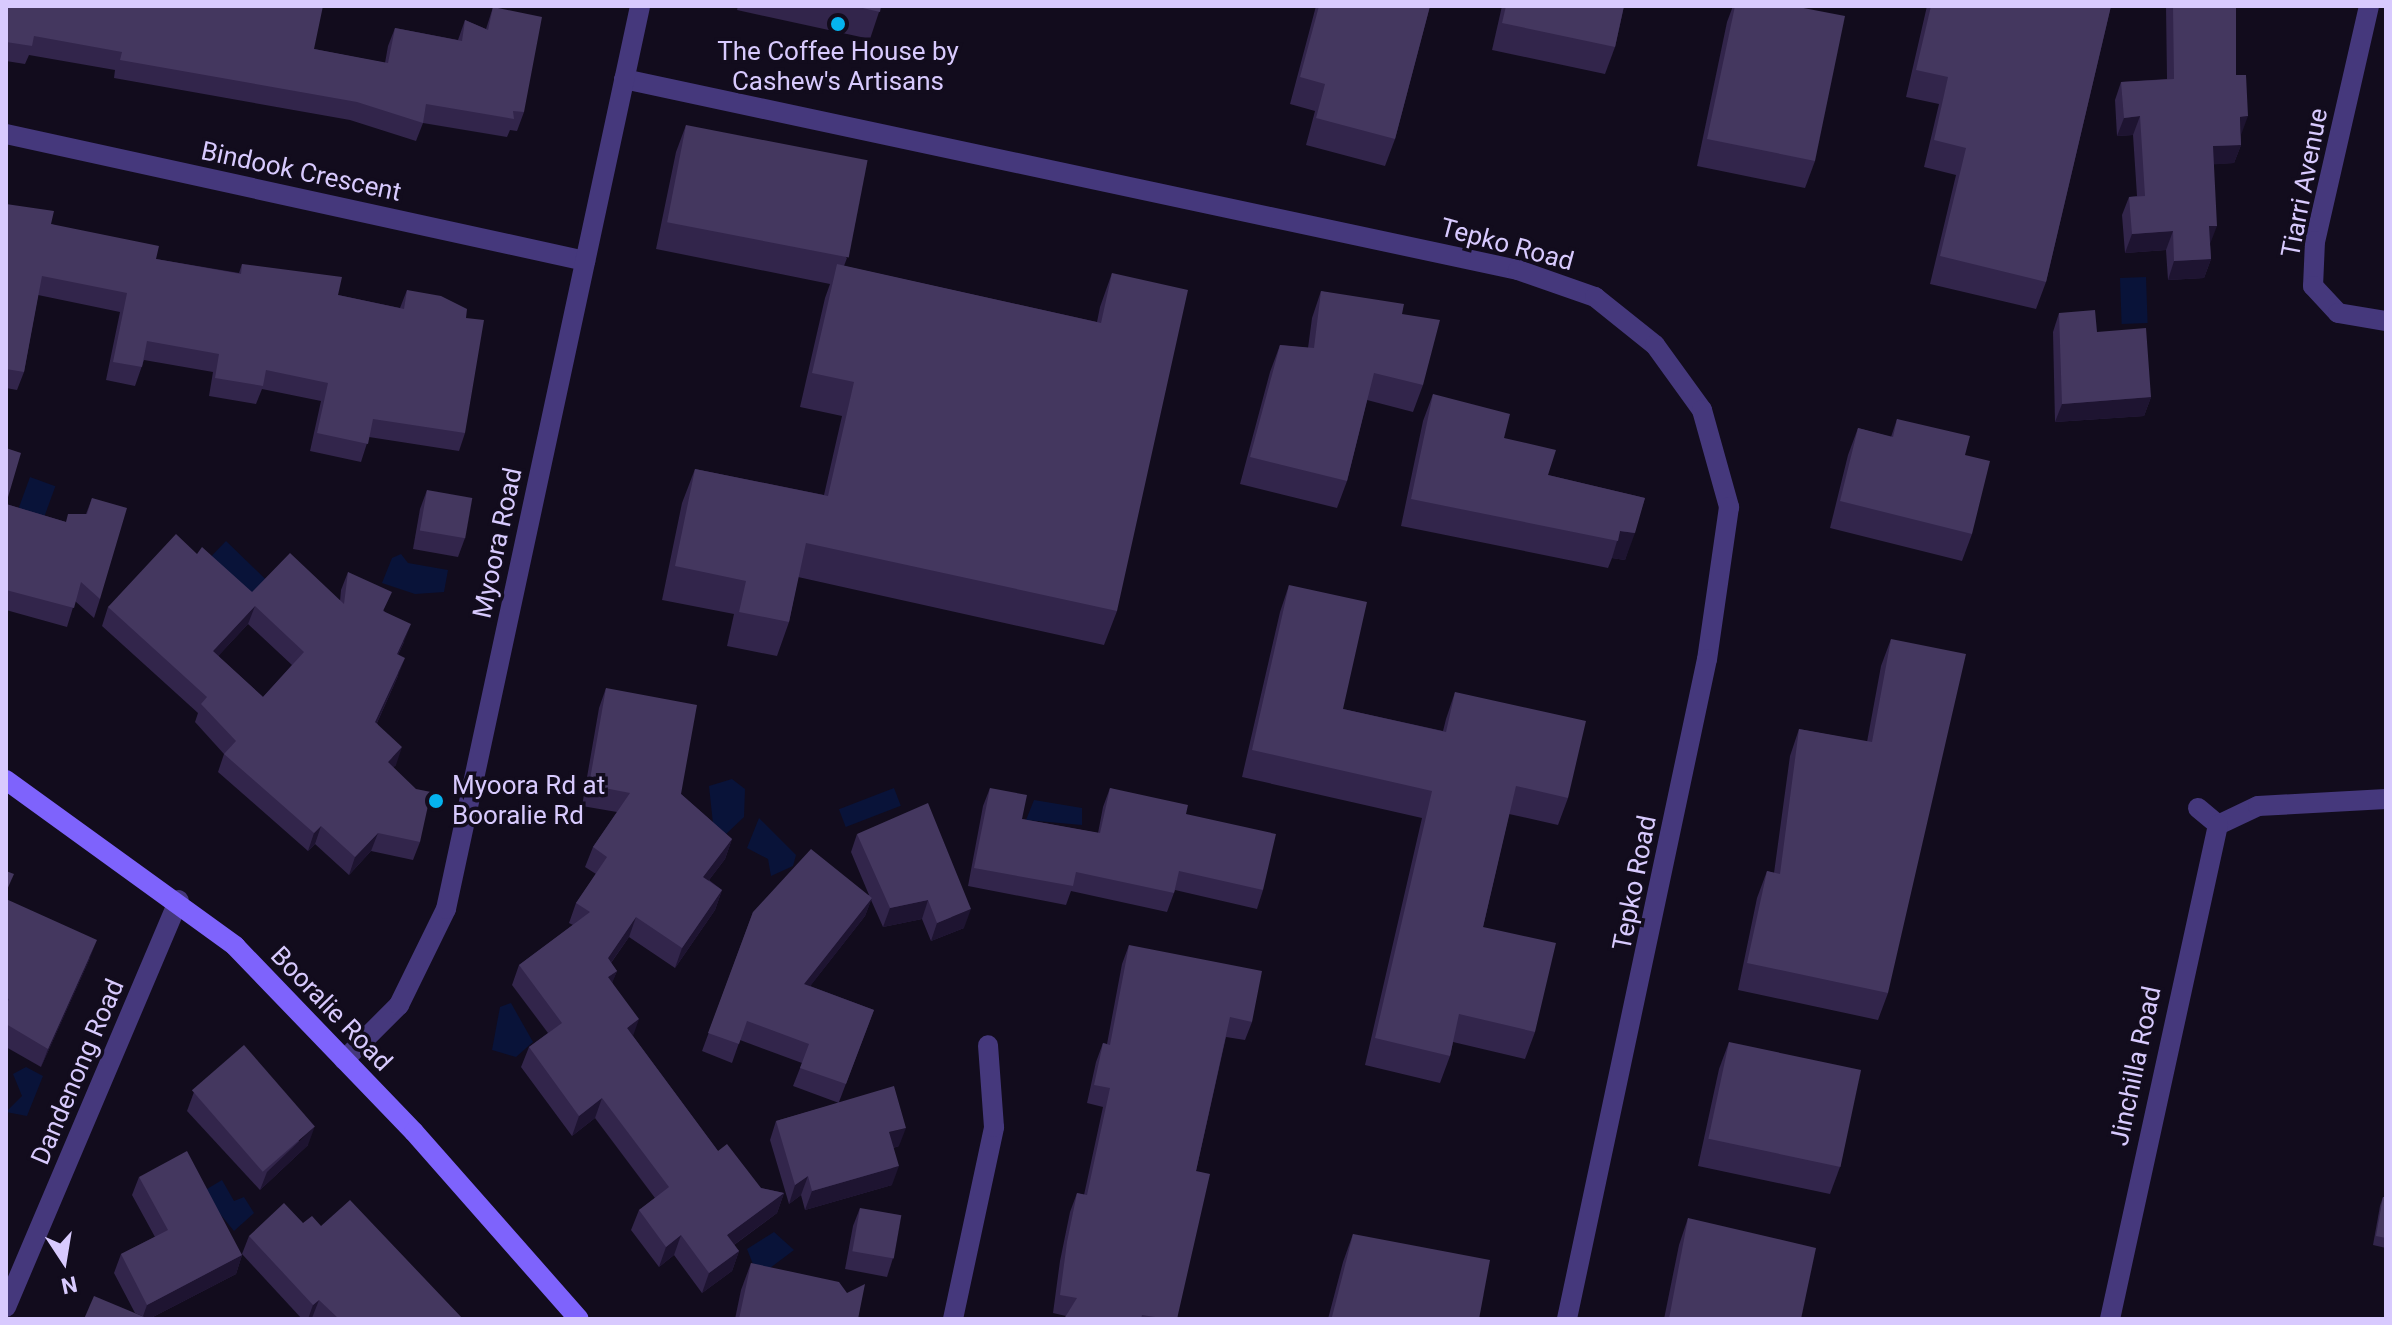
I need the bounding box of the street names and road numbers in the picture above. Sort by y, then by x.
street label: Tiarri Avenue [2275,106,2335,260]
street label: Bindook Crescent [198,136,404,208]
street label: Tepko Road [1437,212,1577,278]
street label: Myoora Road [467,465,529,621]
street label: Tepko Road [1607,813,1663,953]
street label: Booralie Road [264,940,398,1078]
street label: Dandenong Road [25,975,131,1169]
street label: Jinchilla Road [2104,983,2168,1149]

